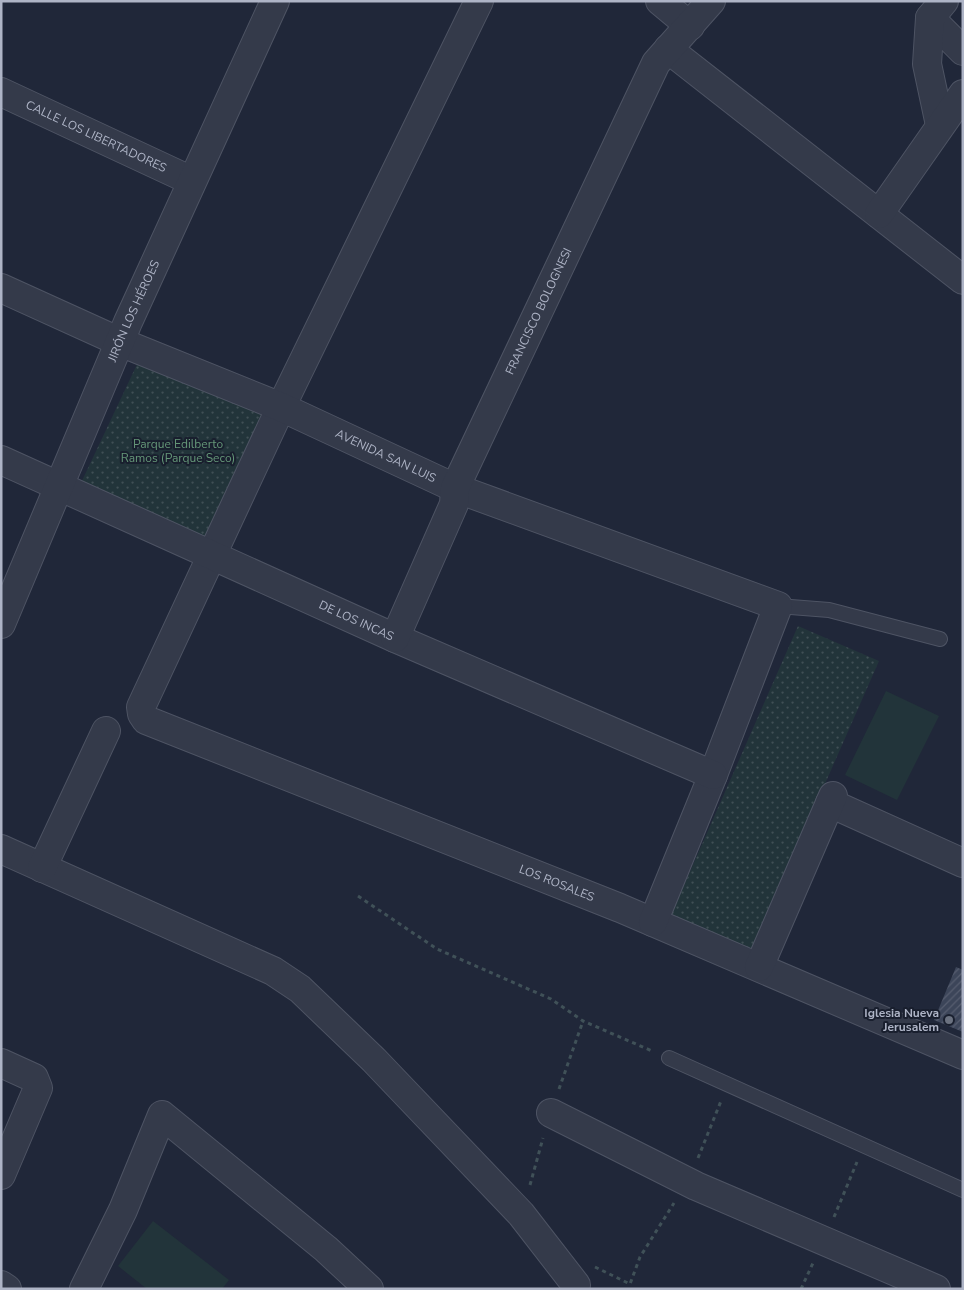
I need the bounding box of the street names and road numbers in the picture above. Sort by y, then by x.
street label: CALLE LOS LIBERTADORES [23,97,169,176]
street label: FRANCISCO BOLOGNESI [502,245,575,377]
street label: JIRÓN LOS HÉROES [104,258,163,365]
street label: AVENIDA SAN LUIS [333,425,439,486]
street label: DE LOS INCAS [316,597,396,644]
street label: LOS ROSALES [517,861,597,905]

